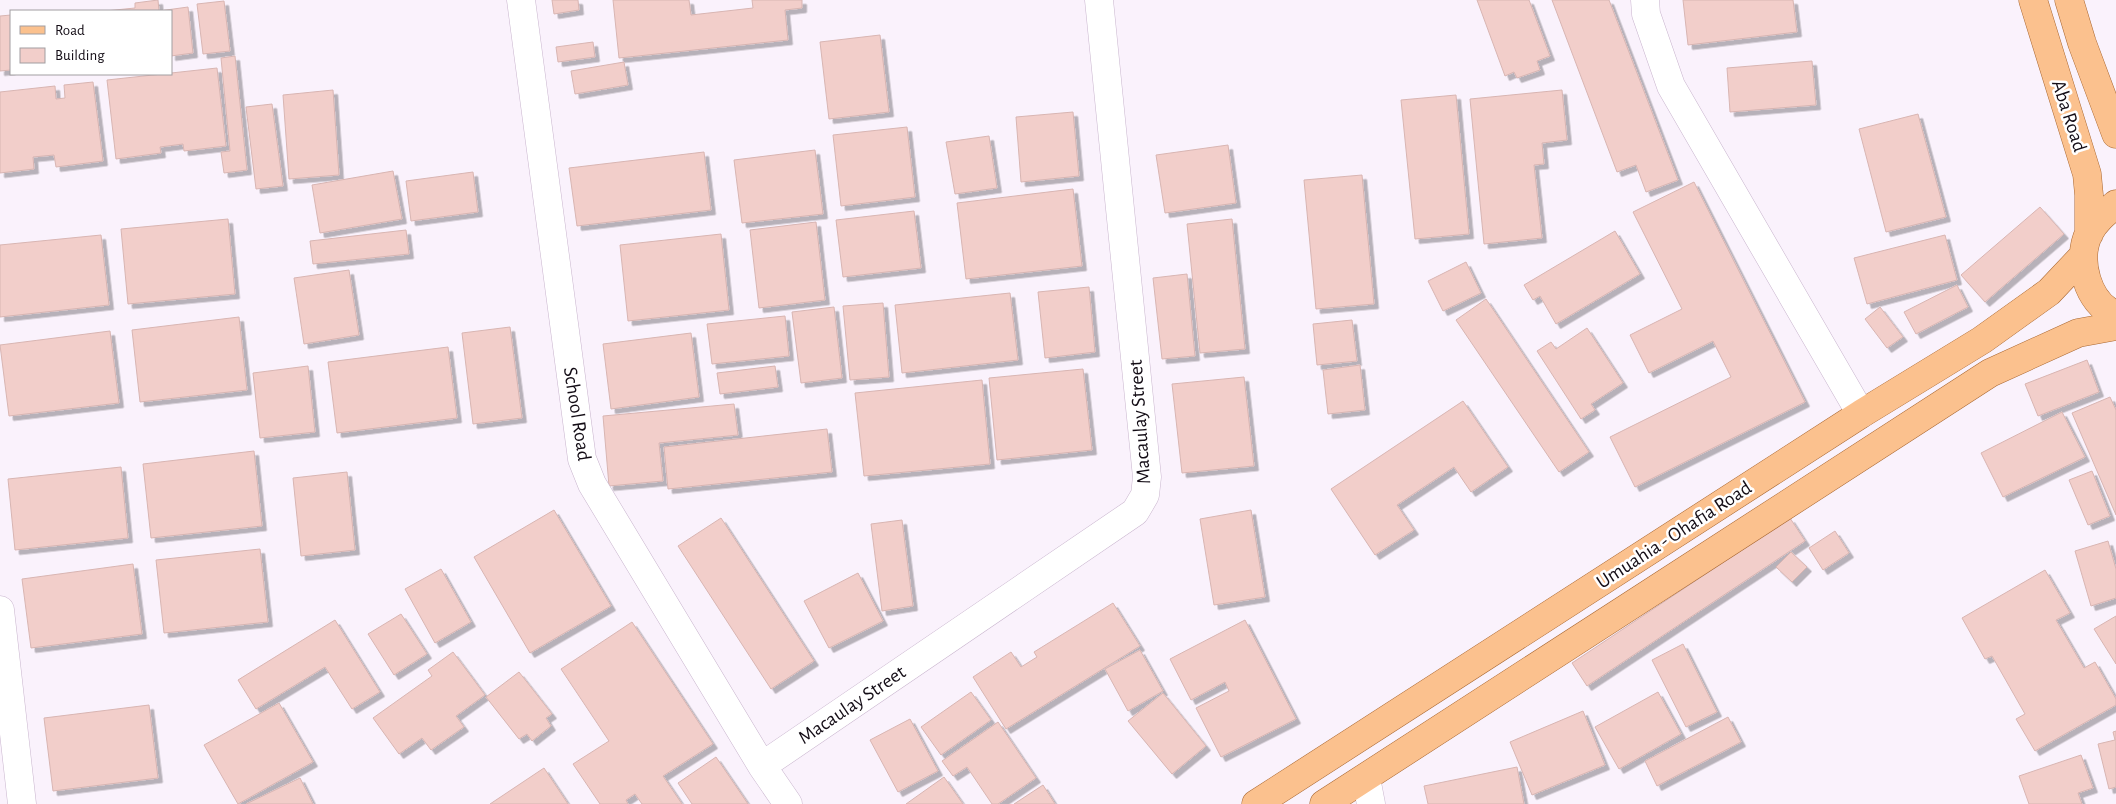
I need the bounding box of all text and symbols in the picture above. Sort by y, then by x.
legend [10,10,172,75]
text: Road [55,23,85,38]
text: Building [55,48,105,63]
street label: Aba Road [2048,78,2090,154]
street label: Macaulay Street [1126,359,1154,485]
street label: School Road [560,366,594,462]
street label: Umuahia - Ohafia Road [1593,478,1755,592]
street label: Macaulay Street [795,662,910,748]

